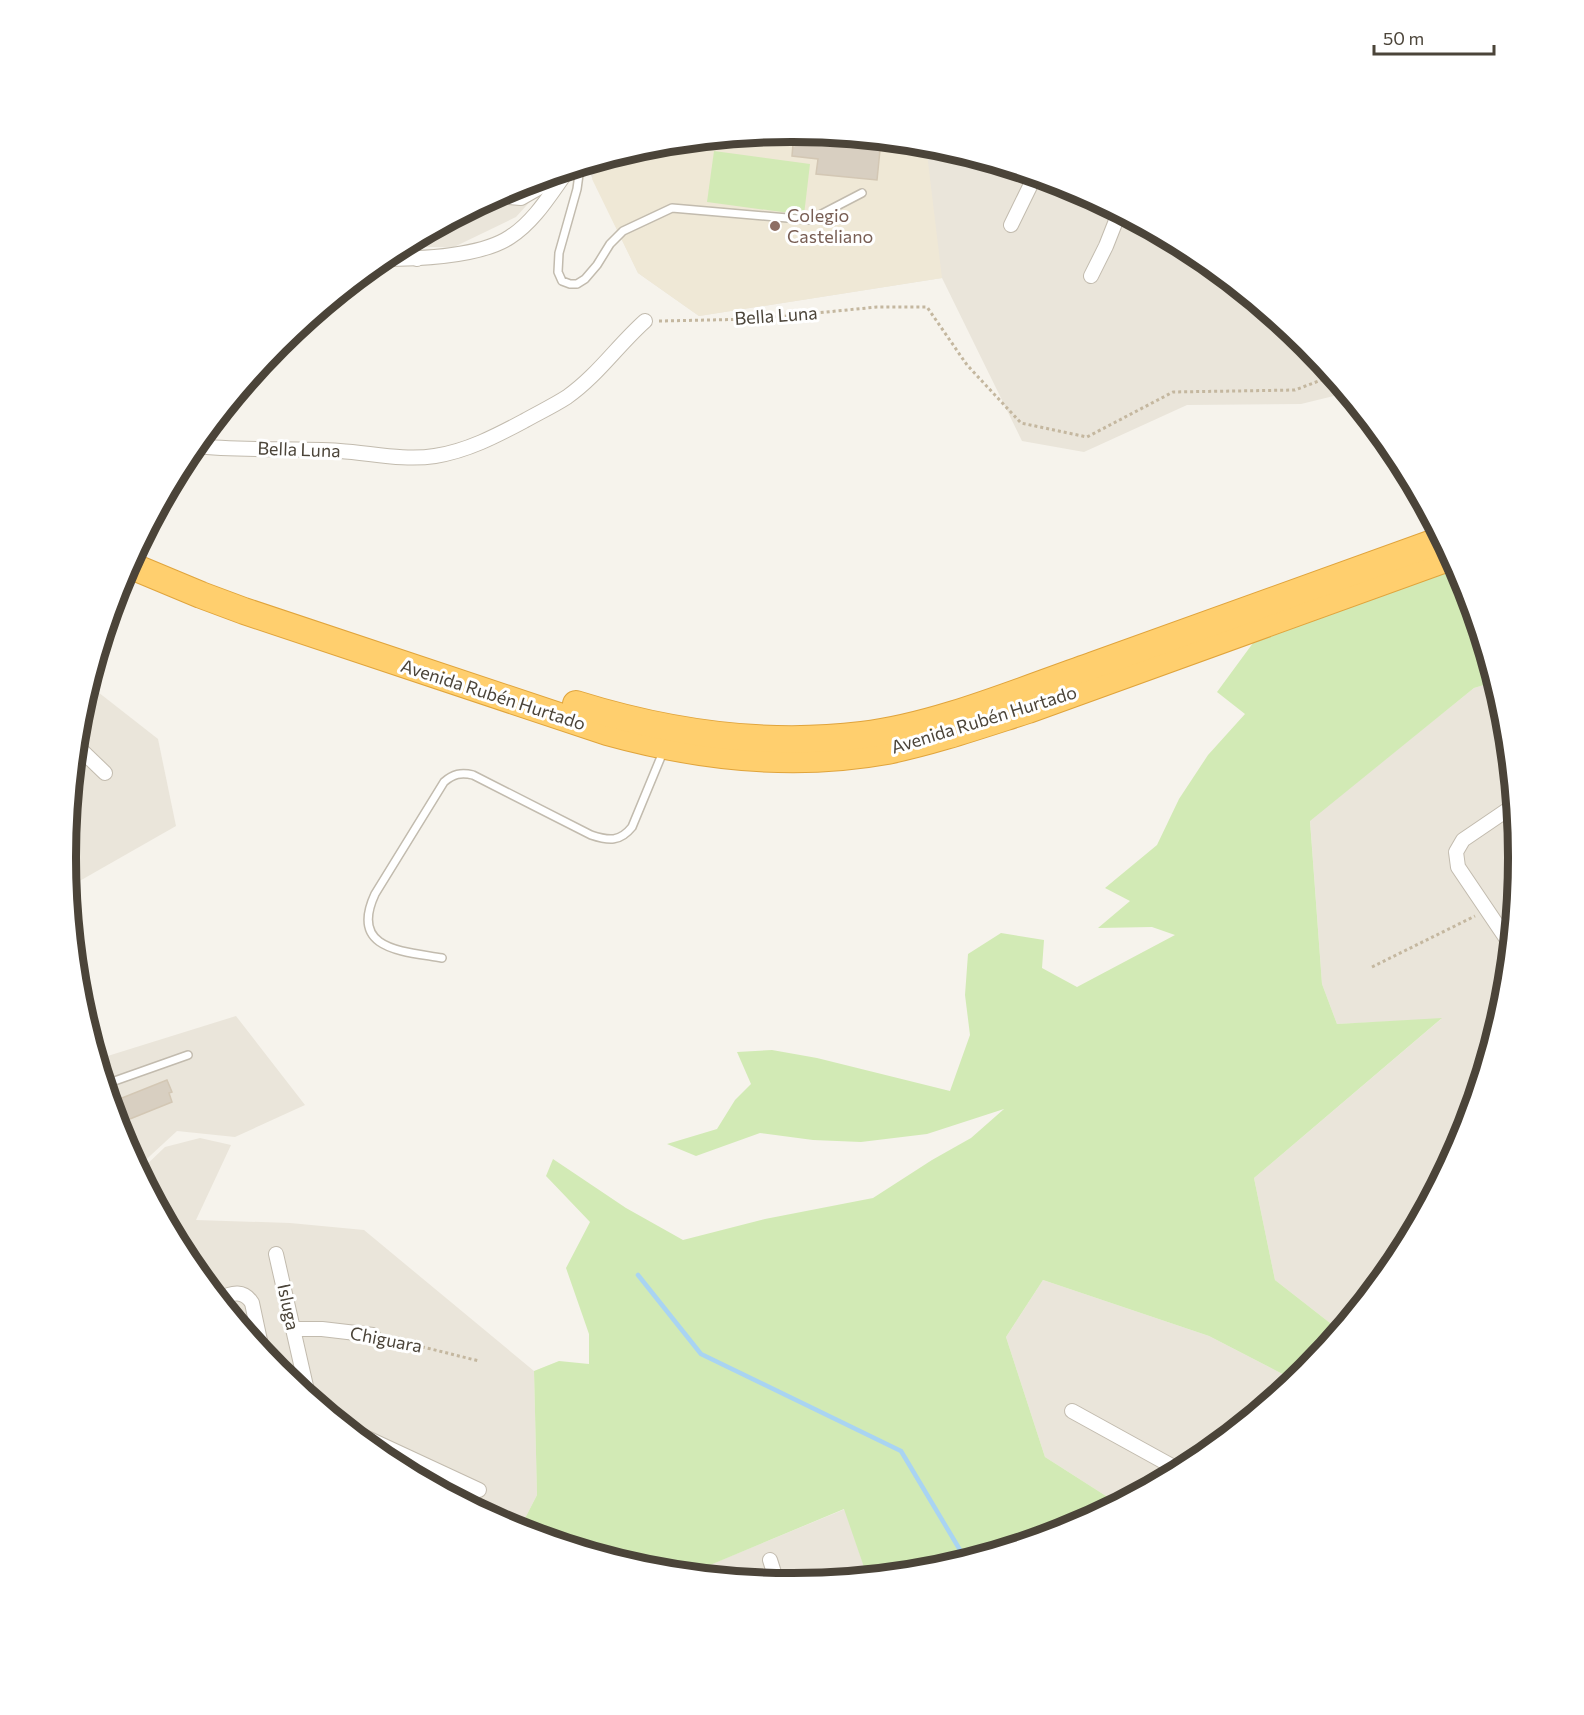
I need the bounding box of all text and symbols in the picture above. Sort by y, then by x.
scale bar [1374,18,1494,56]
text: 50 m [1383,27,1424,49]
place label: Colegio Casteliano [787,204,873,247]
marker: Colegio Casteliano [768,219,782,233]
street label: Bella Luna [734,301,818,329]
street label: Bella Luna [257,437,341,461]
street label: Avenida Rubén Hurtado [398,654,588,734]
street label: Avenida Rubén Hurtado [888,680,1079,758]
street label: Isluga [273,1282,305,1332]
street label: Chiguara [348,1321,424,1357]

